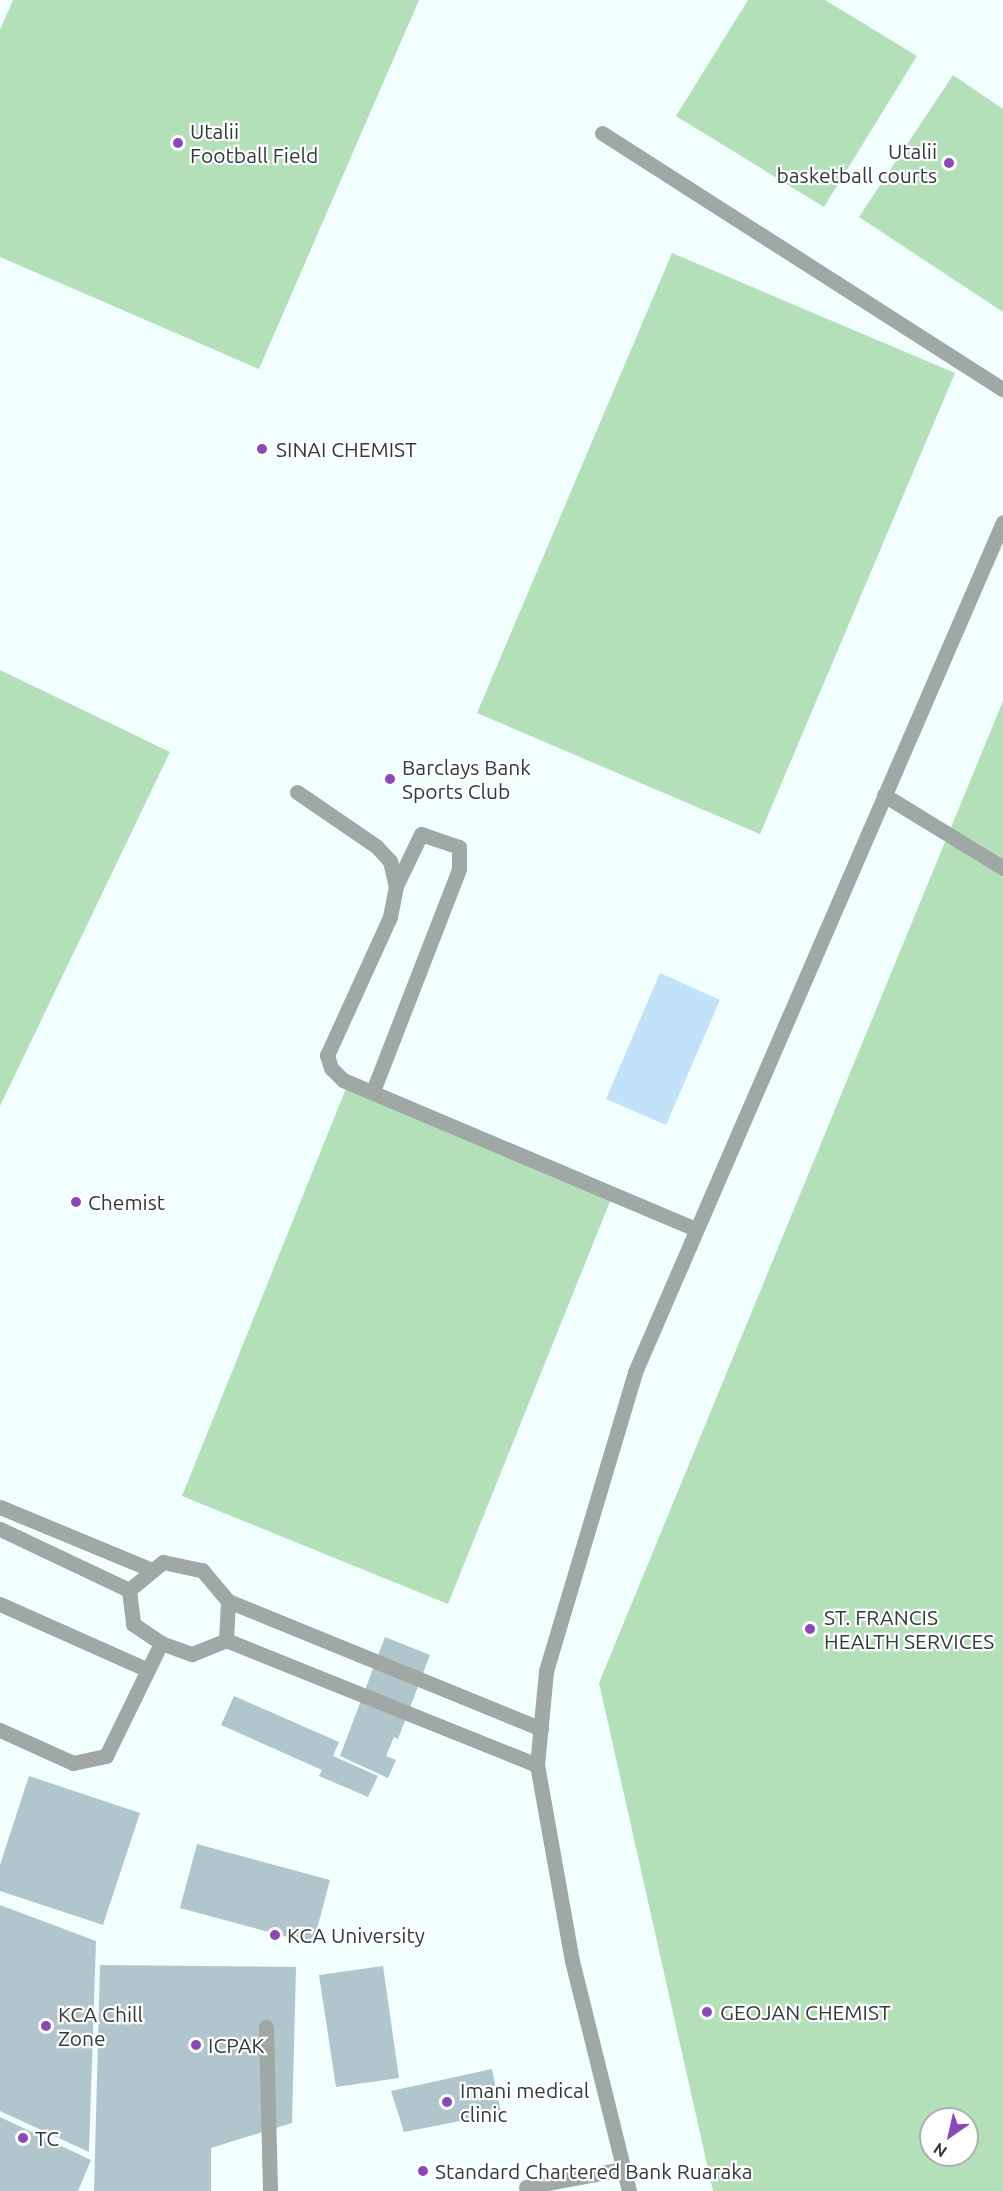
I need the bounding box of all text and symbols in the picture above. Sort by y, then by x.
place label: Utalii Football Field [190,118,318,168]
marker: Utalii Football Field [171,136,185,150]
place label: Utalii basketball courts [777,138,937,188]
marker: Utalii basketball courts [942,156,956,170]
place label: SINAI CHEMIST [276,436,417,462]
marker: SINAI CHEMIST [253,440,271,458]
place label: Barclays Bank Sports Club [402,754,531,804]
marker: Barclays Bank Sports Club [383,772,397,786]
place label: Chemist [88,1189,165,1215]
marker: Chemist [69,1195,83,1209]
place label: ST. FRANCIS HEALTH SERVICES [824,1604,994,1654]
marker: ST. FRANCIS HEALTH SERVICES [801,1620,819,1638]
place label: KCA University [287,1922,425,1948]
marker: KCA University [268,1928,282,1942]
place label: GEOJAN CHEMIST [720,1999,891,2025]
place label: KCA Chill Zone [58,2001,143,2051]
marker: GEOJAN CHEMIST [698,2003,716,2021]
marker: KCA Chill Zone [39,2019,53,2033]
place label: ICPAK [208,2032,264,2058]
marker: ICPAK [189,2038,203,2052]
place label: Imani medical clinic [460,2077,589,2127]
marker: Imani medical clinic [438,2093,456,2111]
north arrow [919,2107,979,2167]
place label: TC [35,2125,59,2151]
marker: TC [16,2131,30,2145]
text: N [930,2139,950,2161]
place label: Standard Chartered Bank Ruaraka [435,2158,753,2184]
marker: Standard Chartered Bank Ruaraka [416,2164,430,2178]

